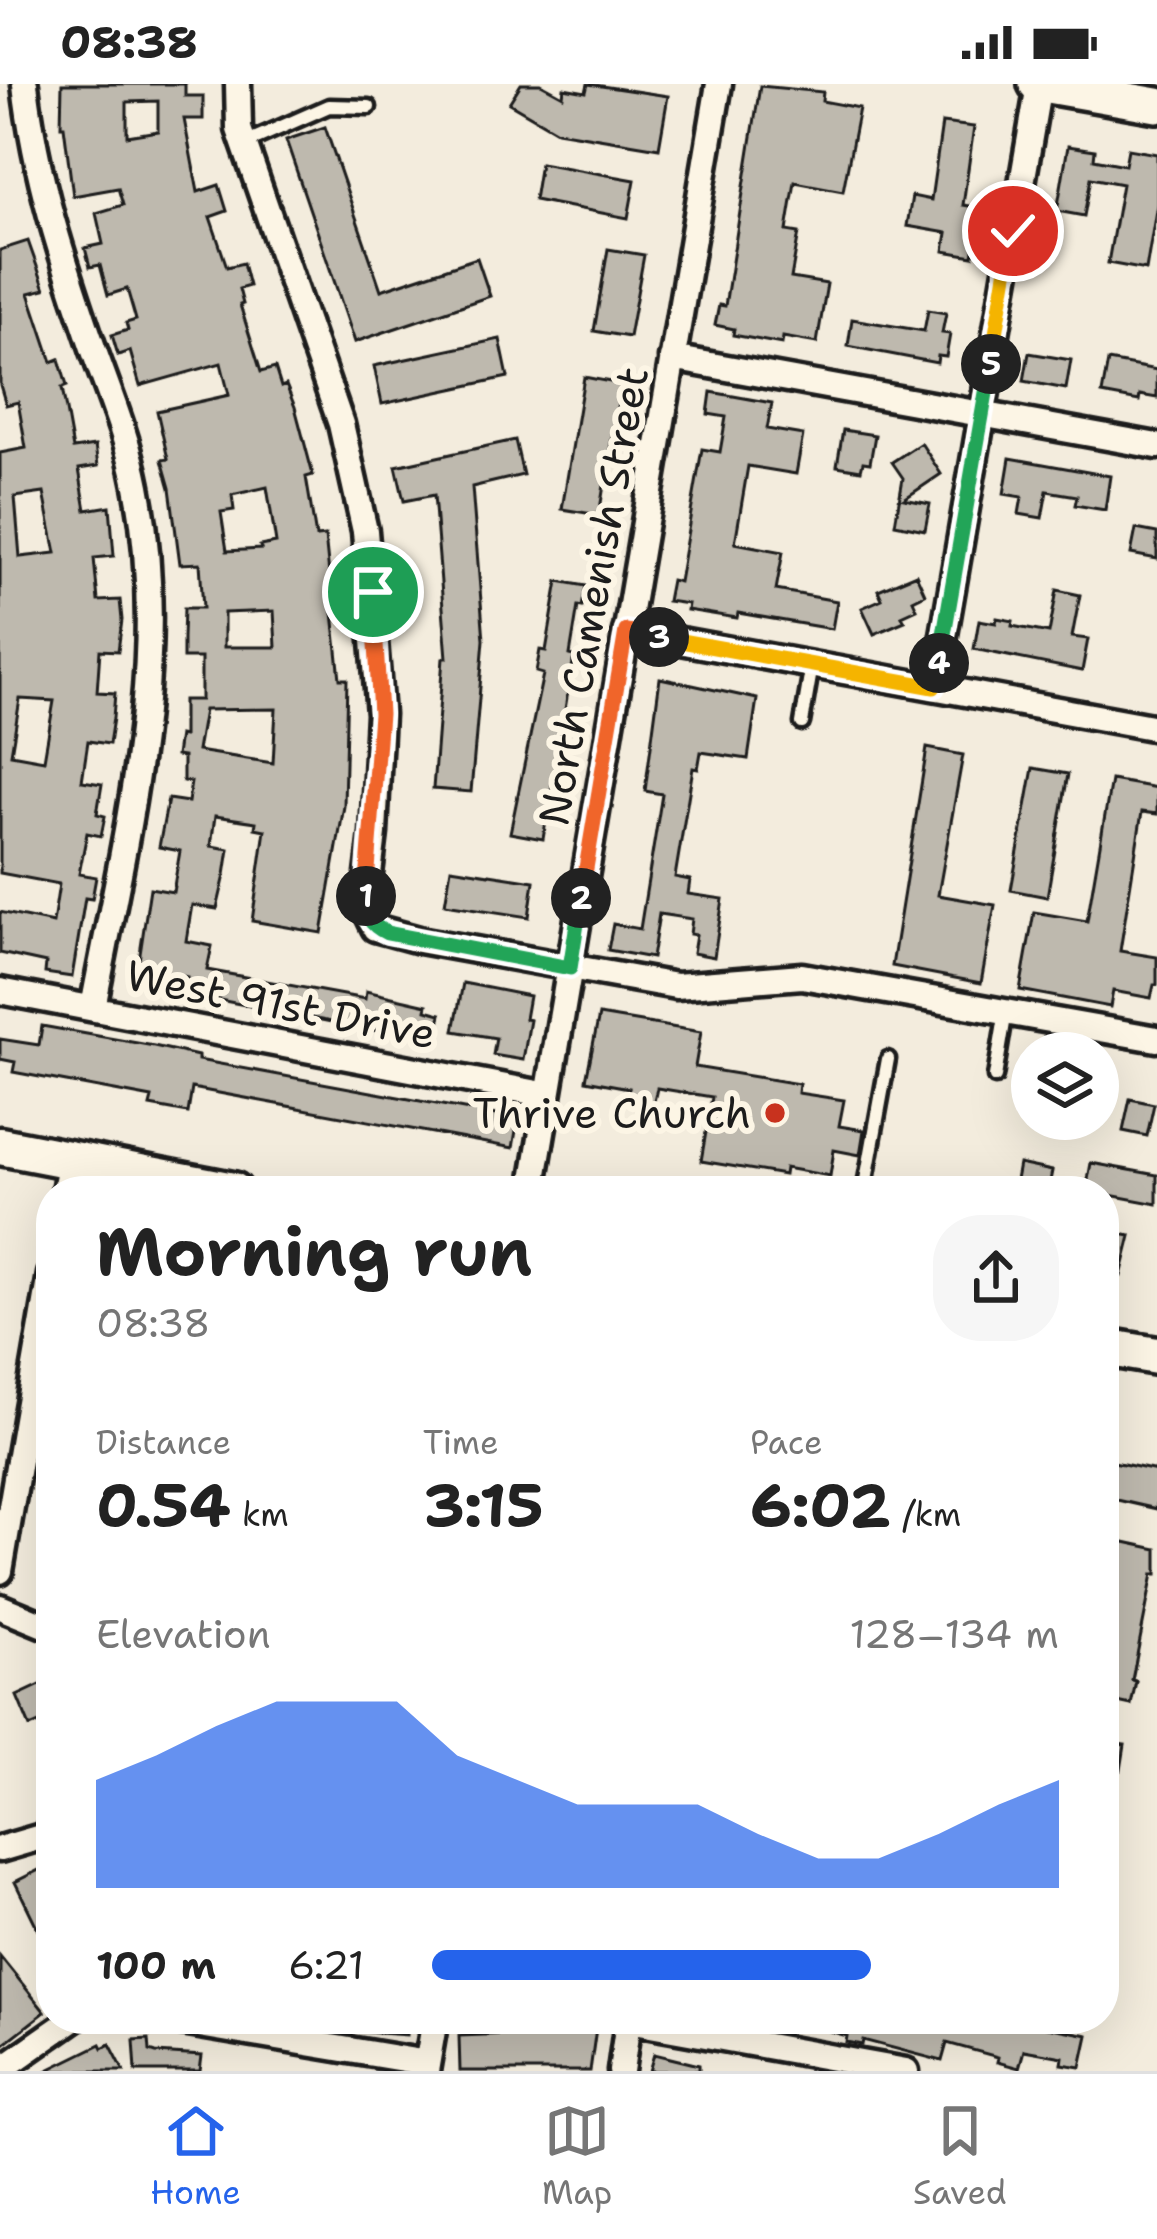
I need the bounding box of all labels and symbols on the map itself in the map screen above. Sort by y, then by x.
pin [962,180,1064,282]
pin: 5 [961,334,1021,394]
street label: North Camenish Street [525,362,661,830]
pin [322,541,424,643]
pin: 3 [629,607,689,667]
pin: 4 [909,633,969,693]
pin: 1 [336,866,396,926]
pin: 2 [551,868,611,928]
street label: West 91st Drive [121,947,441,1061]
place label: Thrive Church [473,1085,751,1141]
marker: Thrive Church [762,1100,788,1126]

